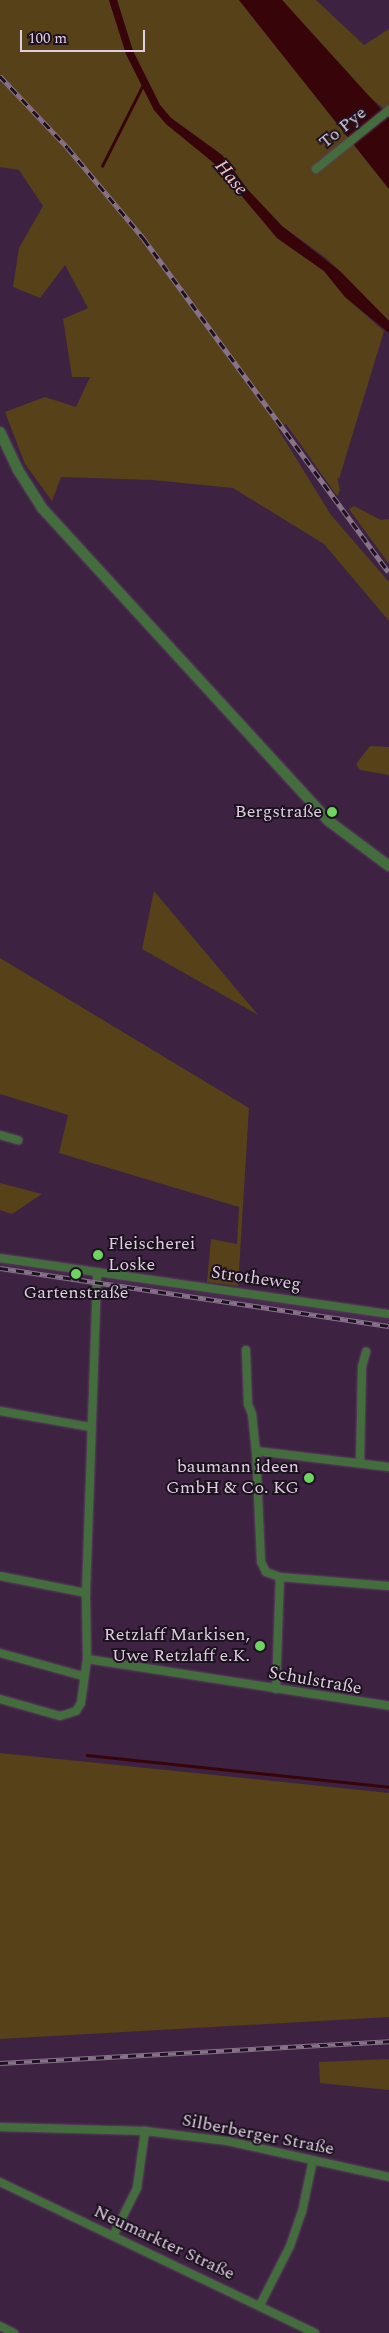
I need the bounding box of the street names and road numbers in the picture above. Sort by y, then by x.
street label: To Pye [315,102,371,154]
street label: Strotheweg [210,1262,302,1296]
street label: Schulstraße [267,1662,363,1700]
street label: Silberberger Straße [180,2110,336,2160]
street label: Neumarkter Straße [90,2201,238,2285]

